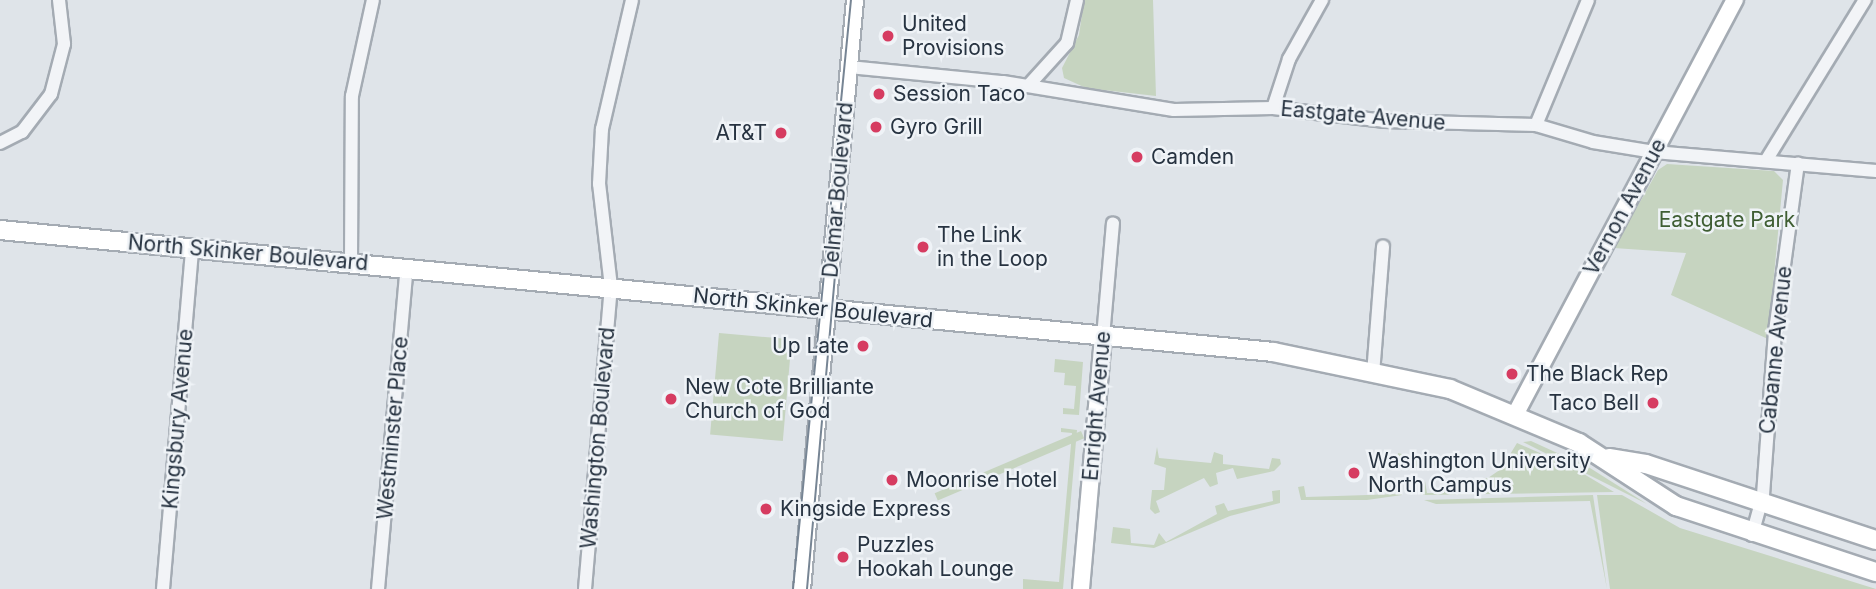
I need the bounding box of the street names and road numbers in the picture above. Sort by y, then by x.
street label: Eastgate Avenue [1280,96,1446,136]
street label: Delmar Boulevard [818,101,858,279]
street label: Vernon Avenue [1578,134,1672,280]
street label: North Skinker Boulevard [127,230,369,276]
street label: Cabanne Avenue [1755,265,1797,435]
street label: North Skinker Boulevard [692,283,934,333]
street label: Washington Boulevard [576,326,620,550]
street label: Kingsbury Avenue [158,328,198,510]
street label: Enright Avenue [1078,330,1116,482]
street label: Westminster Place [372,335,414,521]

